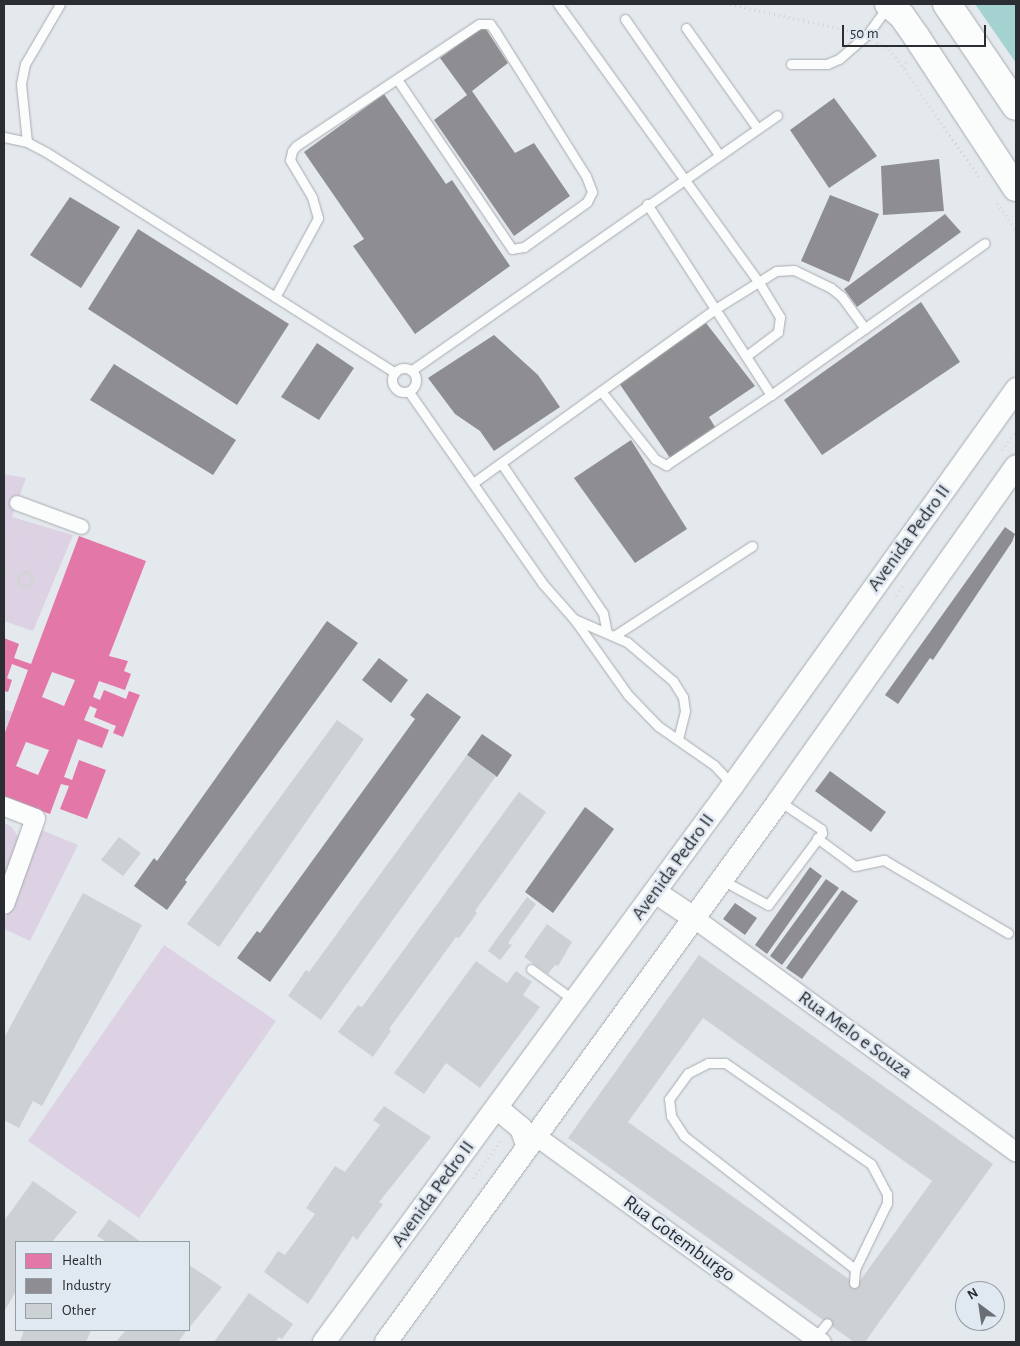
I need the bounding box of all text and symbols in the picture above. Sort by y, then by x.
scale bar [845,15,989,47]
text: 50 m [850,26,879,41]
street label: Avenida Pedro II [862,480,956,596]
street label: Avenida Pedro II [626,809,720,925]
street label: Rua Melo e Souza [793,986,917,1084]
street label: Avenida Pedro II [386,1136,480,1252]
street label: Rua Gotemburgo [618,1190,740,1288]
legend [15,1241,190,1331]
text: Health [62,1253,102,1268]
text: Industry [62,1278,111,1293]
north arrow [955,1281,1005,1331]
text: N [965,1285,981,1303]
text: Other [62,1303,96,1318]

